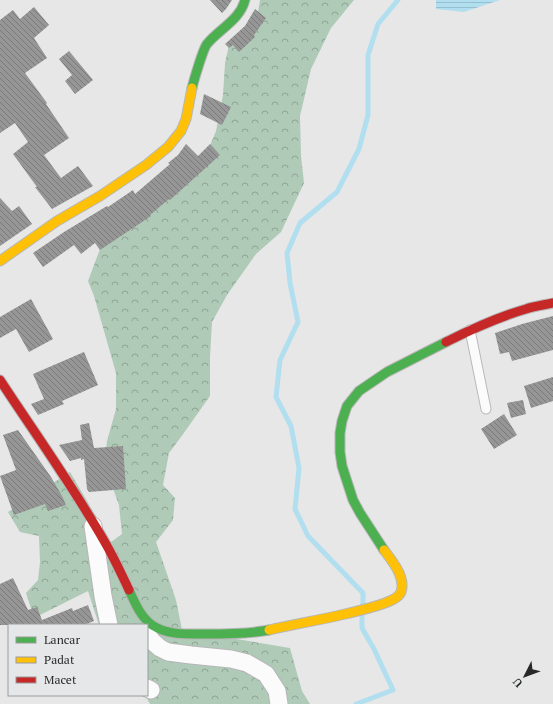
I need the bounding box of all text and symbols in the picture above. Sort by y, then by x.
legend [8,624,148,696]
text: Lancar [44,632,80,647]
text: Padat [44,652,75,667]
north arrow [505,656,545,696]
text: Macet [44,672,77,687]
text: U [510,675,525,690]

